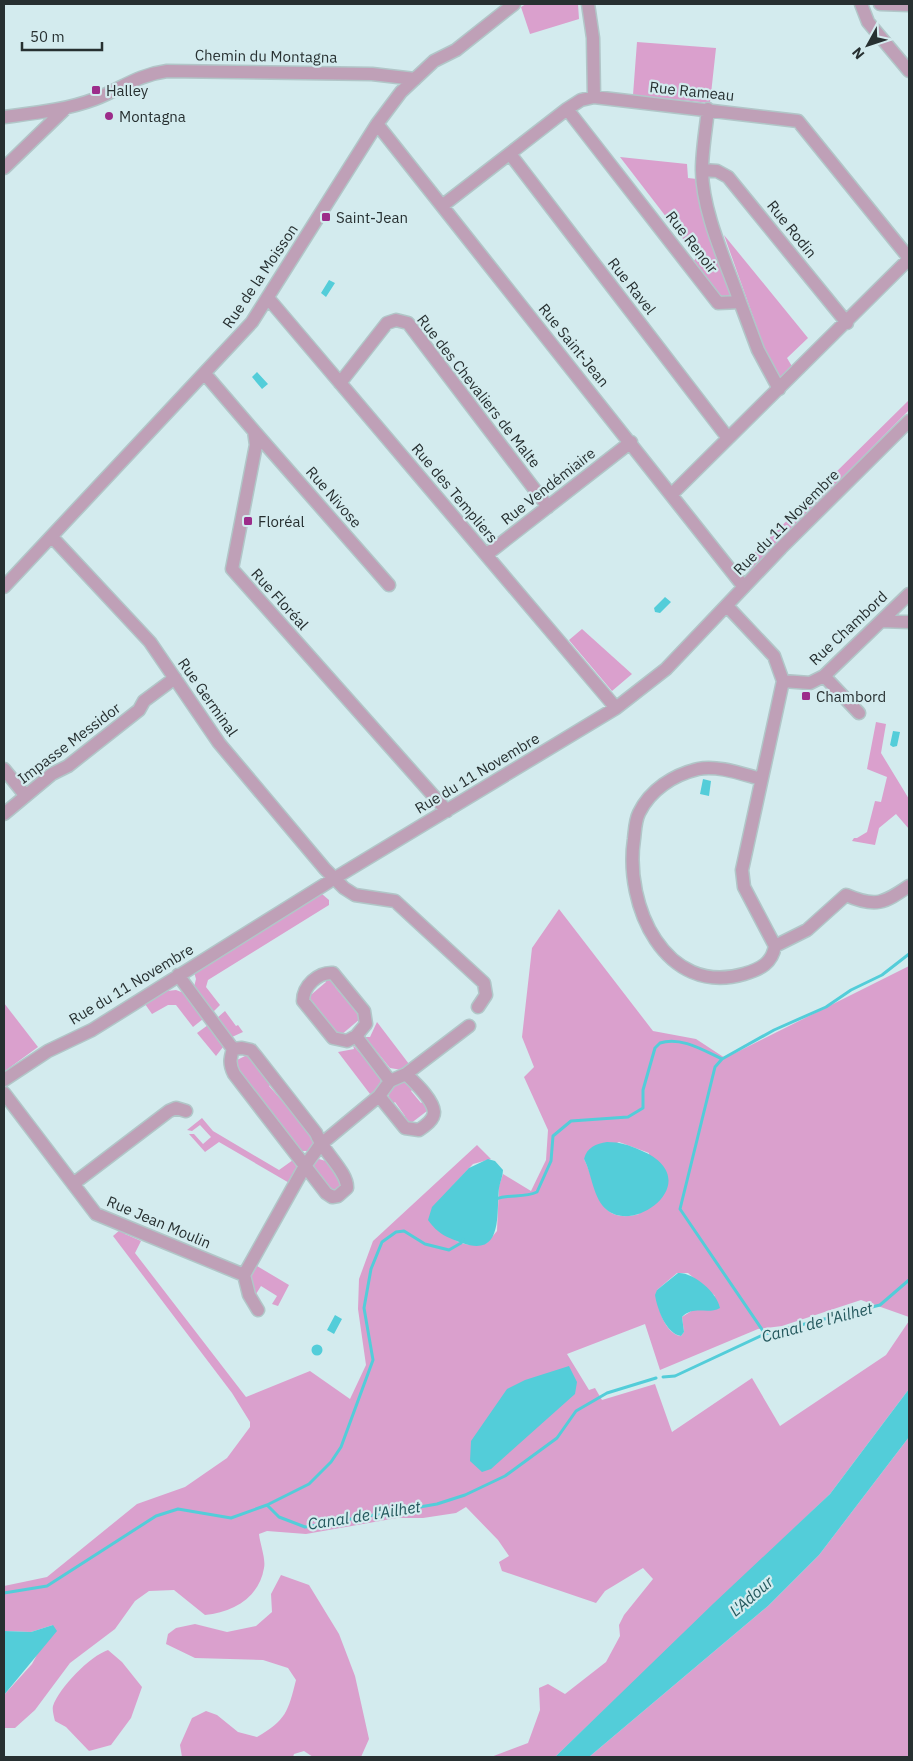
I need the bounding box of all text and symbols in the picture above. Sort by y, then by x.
scale bar [22,20,102,52]
north arrow [843,20,893,70]
text: 50 m [30,27,65,46]
text: N [848,44,868,63]
street label: Chemin du Montagna [195,45,337,67]
street label: Rue Rameau [649,77,735,105]
place label: Halley [106,81,149,100]
marker: Halley [90,84,102,96]
place label: Montagna [119,107,186,126]
marker: Montagna [103,110,115,122]
street label: Rue Rodin [763,196,821,262]
street label: Rue Renoir [662,207,722,277]
place label: Saint-Jean [336,208,408,227]
marker: Saint-Jean [320,211,332,223]
street label: Rue de la Moisson [218,220,302,332]
street label: Rue Ravel [604,254,660,318]
street label: Rue Saint-Jean [535,299,613,391]
street label: Rue des Chevaliers de Malte [413,311,545,471]
street label: Rue des Templiers [408,439,502,547]
street label: Rue Vendémiaire [497,443,599,529]
street label: Rue Nivose [302,462,366,532]
street label: Rue du 11 Novembre [729,465,843,579]
place label: Floréal [258,512,305,531]
marker: Floréal [242,515,254,527]
street label: Rue Floréal [247,564,313,634]
street label: Rue Chambord [805,587,891,669]
street label: Rue Germinal [174,654,242,740]
place label: Chambord [816,687,886,706]
marker: Chambord [800,690,812,702]
street label: Impasse Messidor [14,698,124,788]
street label: Rue du 11 Novembre [411,728,543,818]
street label: Rue du 11 Novembre [65,939,197,1029]
street label: Rue Jean Moulin [104,1192,214,1252]
water label: Canal de l'Ailhet [759,1297,875,1346]
water label: Canal de l'Ailhet [306,1496,423,1534]
water label: L'Adour [725,1571,778,1620]

